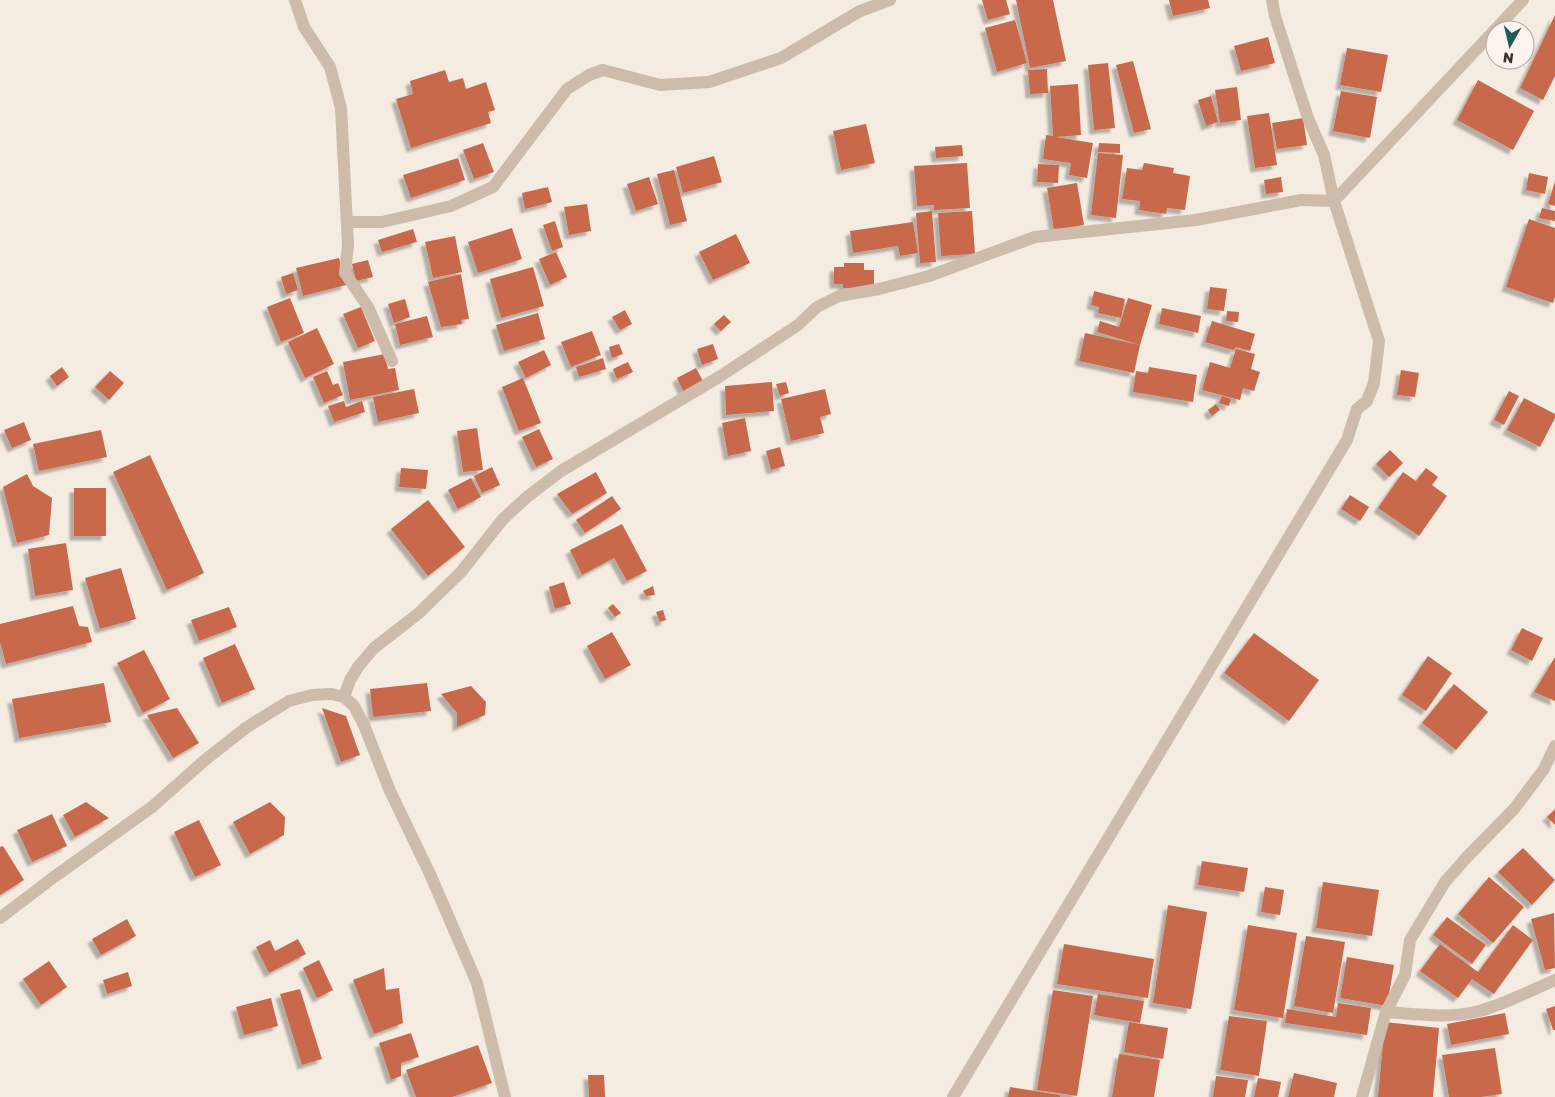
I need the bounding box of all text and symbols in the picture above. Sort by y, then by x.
north arrow [1485,20,1535,70]
text: N [1502,49,1515,68]

